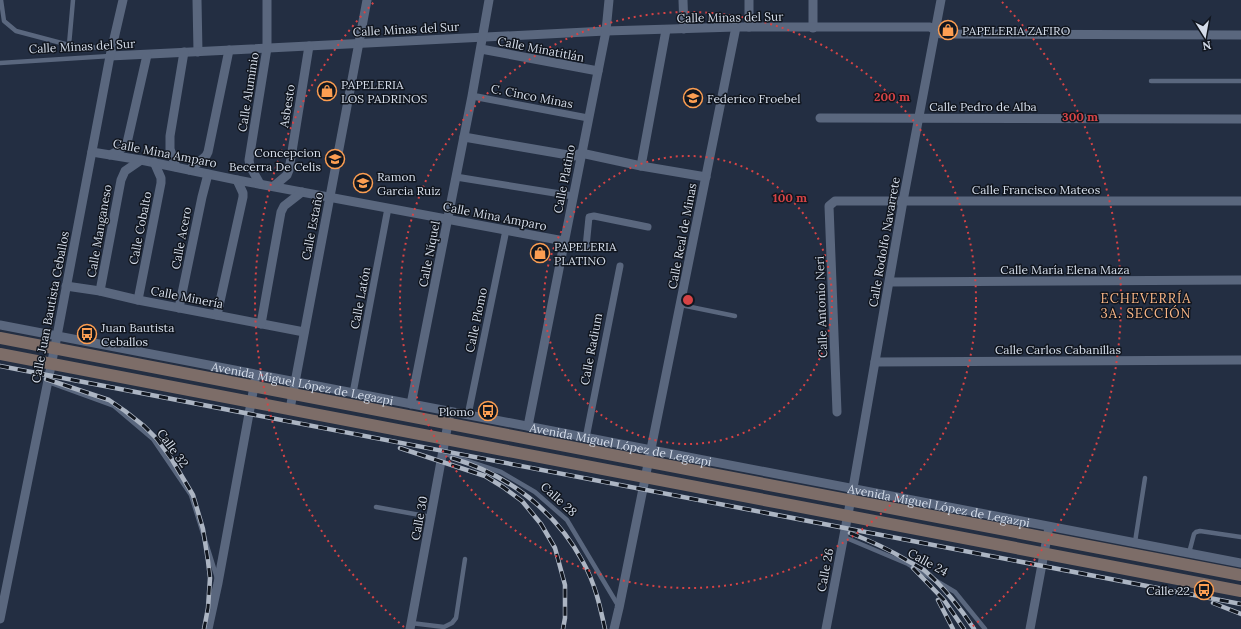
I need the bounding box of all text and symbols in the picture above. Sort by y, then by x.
street label: Calle Minas del Sur [677,9,784,25]
north arrow [1185,16,1225,56]
street label: Calle Minas del Sur [352,19,460,39]
shop icon: PAPELERIA ZAFIRO [937,19,959,41]
place label: PAPELERIA ZAFIRO [962,23,1070,38]
street label: Calle Minatitlán [496,33,586,65]
street label: Calle Minas del Sur [28,36,136,56]
text: N [1201,38,1212,54]
street label: Calle Aluminio [234,51,262,133]
place label: PAPELERIA LOS PADRINOS [341,77,428,106]
shop icon: PAPELERIA LOS PADRINOS [316,80,338,102]
street label: C. Cinco Minas [490,81,575,111]
street label: Asbesto [276,83,298,130]
school or university icon: Federico Froebel [682,87,704,109]
text: 200 m [874,89,910,104]
place label: Federico Froebel [707,91,800,106]
street label: Calle Pedro de Alba [929,99,1037,114]
text: 300 m [1062,109,1098,124]
street label: Calle Mina Amparo [112,136,218,170]
street label: Calle Platino [550,143,578,215]
place label: Concepcion Becerra De Celis [229,145,321,174]
school or university icon: Concepcion Becerra De Celis [324,148,346,170]
place label: Ramon Garcia Ruiz [377,169,441,198]
school or university icon: Ramon Garcia Ruiz [352,172,374,194]
street label: Calle Rodolfo Navarrete [865,175,903,308]
street label: Calle Real de Minas [664,181,700,290]
street label: Calle Francisco Mateos [972,182,1101,197]
street label: Calle Manganeso [83,183,115,279]
street label: Calle Cobalto [126,190,154,266]
text: 100 m [773,190,807,205]
street label: Calle Estaño [298,191,326,261]
street label: Calle Mina Amparo [442,199,548,233]
street label: Calle Acero [168,206,194,270]
street label: Calle Níquel [415,220,443,288]
street label: Calle Juan Bautista Ceballos [28,229,72,384]
place label: PAPELERIA PLATINO [554,239,617,268]
shop icon: PAPELERIA PLATINO [529,242,551,264]
street label: Calle Antonio Neri [812,256,830,358]
street label: Calle María Elena Maza [1000,262,1130,277]
street label: Calle Latón [347,266,373,330]
street label: Calle Minería [149,283,225,311]
street label: Calle Plomo [462,286,490,354]
district label: ECHEVERRÍA 3A. SECCIÓN [1101,290,1191,322]
centre of rings [681,293,695,307]
street label: Calle Radium [577,312,605,386]
place label: Juan Bautista Ceballos [100,320,174,349]
bus stop icon: Juan Bautista Ceballos [76,323,98,345]
street label: Calle Carlos Cabanillas [995,342,1122,357]
street label: Avenida Miguel López de Legazpi [209,358,395,408]
bus stop icon: Plomo [477,400,499,422]
place label: Plomo [439,404,474,419]
street label: Avenida Miguel López de Legazpi [527,419,713,469]
street label: Calle 32 [154,426,192,470]
street label: Calle 28 [538,479,581,519]
street label: Avenida Miguel López de Legazpi [846,480,1031,530]
street label: Calle 30 [407,495,431,541]
street label: Calle 24 [905,545,951,579]
street label: Calle 26 [813,547,837,593]
bus stop icon: Calle 22 [1193,579,1215,601]
place label: Calle 22 [1146,583,1190,598]

